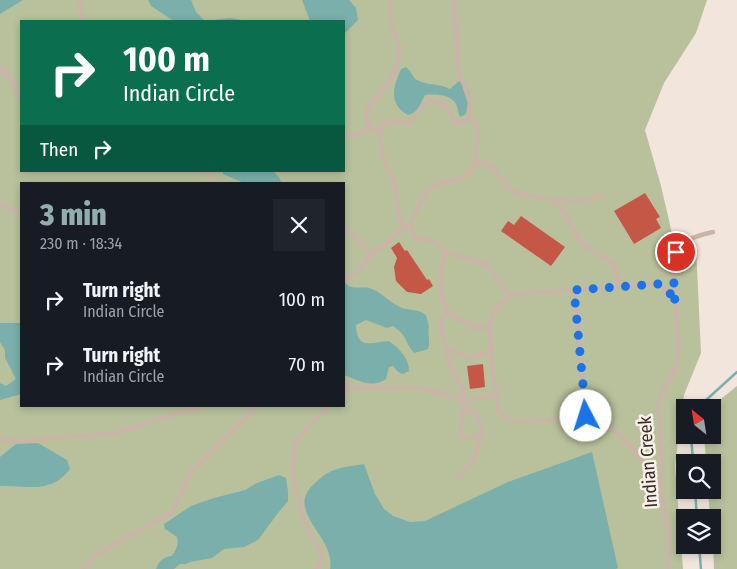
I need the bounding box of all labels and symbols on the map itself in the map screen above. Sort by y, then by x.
pin [655,231,697,273]
position arrow [559,389,611,441]
north arrow [676,399,721,444]
street label: Indian Creek [634,415,662,509]

